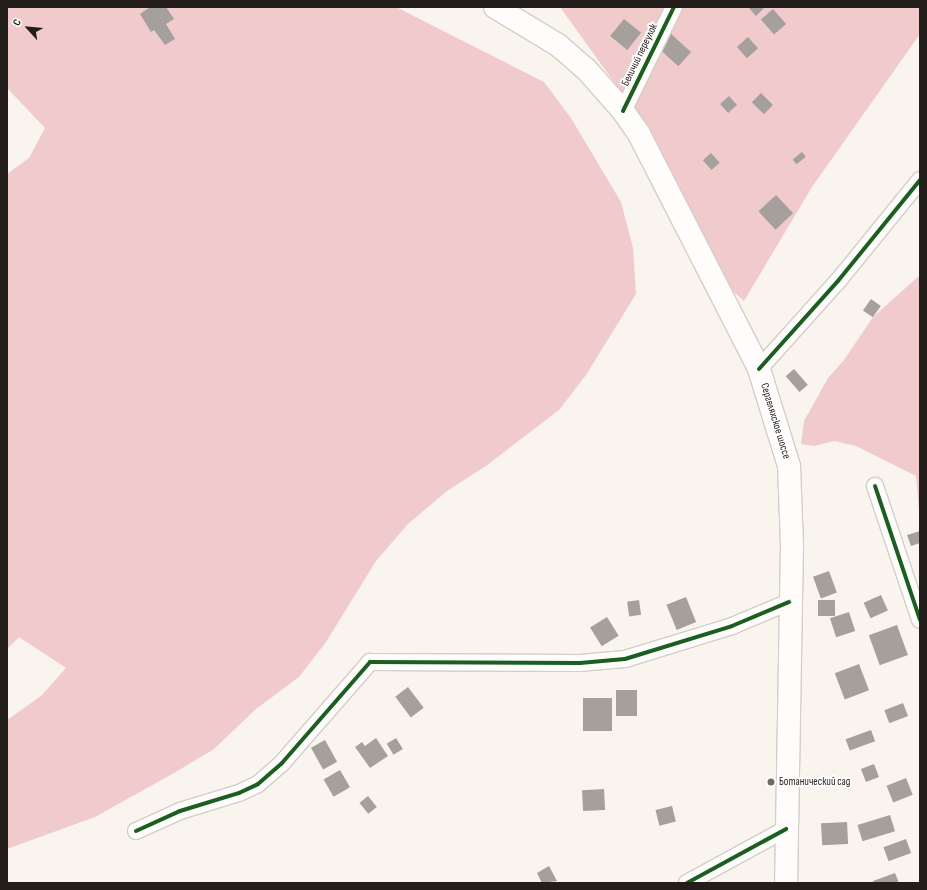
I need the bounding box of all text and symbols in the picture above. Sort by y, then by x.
north arrow [8,8,48,48]
text: С [10,17,24,28]
street label: Беличий переулок [619,22,661,88]
street label: Сергеляхское шоссе [757,381,793,461]
place label: Ботанический сад [779,775,850,789]
marker: Ботанический сад [766,777,776,787]

